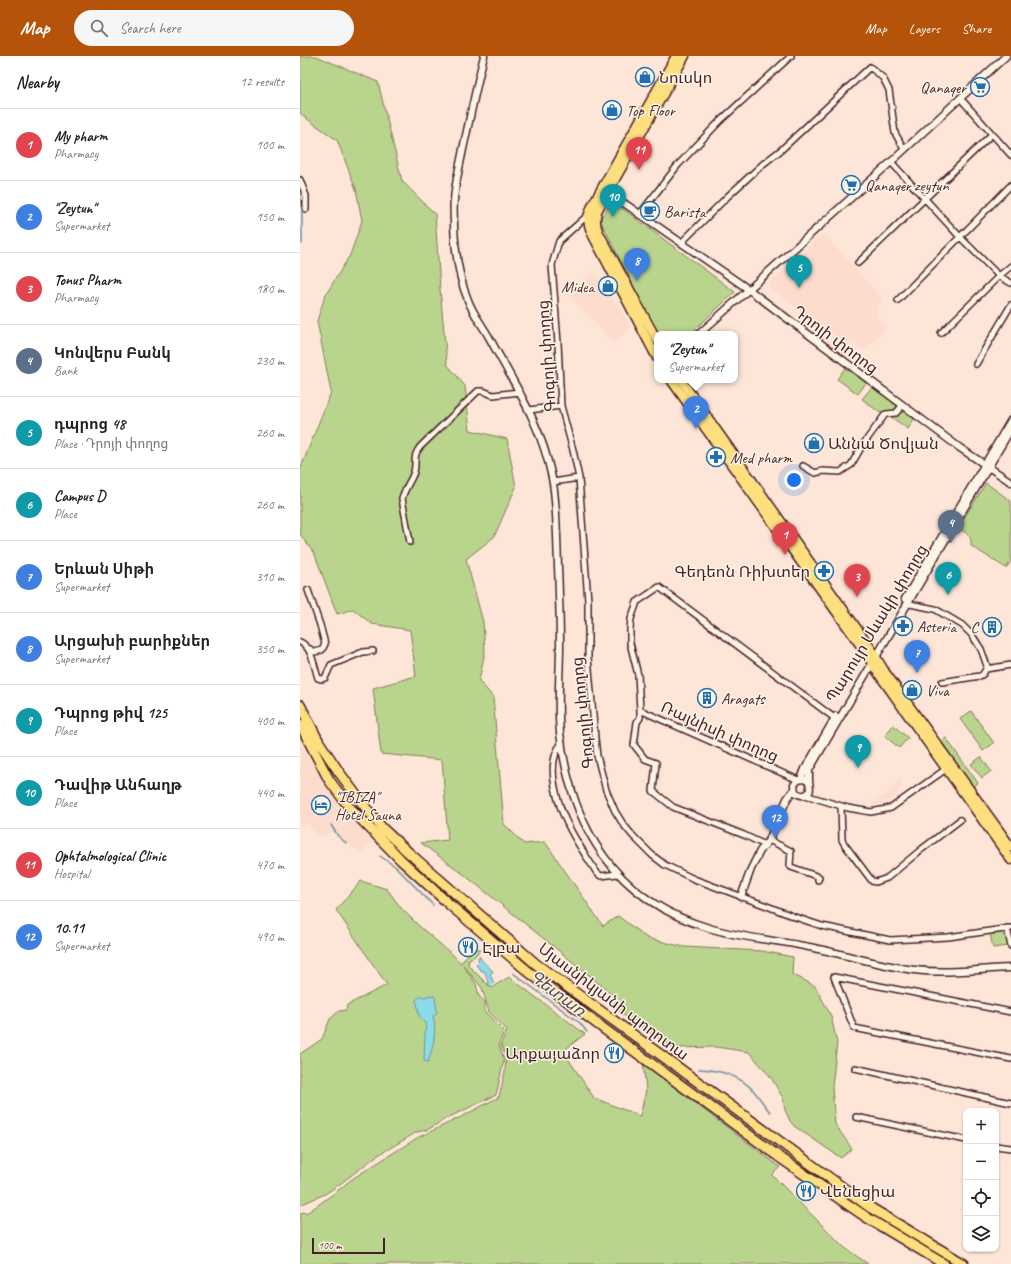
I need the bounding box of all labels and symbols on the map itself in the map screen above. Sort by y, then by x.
shop icon: Նուսկո [634,66,656,88]
place label: Նուսկո [659,68,712,88]
supermarket icon: Qanaqer [969,76,991,98]
place label: Qanaqer [920,78,967,98]
shop icon: Top Floor [601,99,623,121]
place label: Top Floor [626,101,676,121]
pin: 11 [626,137,652,170]
supermarket icon: Qanaqer zeytun [840,174,862,196]
place label: Qanaqer zeytun [865,176,949,196]
pin: 10 [600,184,626,217]
cafe icon: Barista [639,200,661,222]
place label: Barista [664,202,707,222]
pin: 8 [624,248,650,281]
pin: 5 [786,255,812,288]
shop icon: Midea [597,275,619,297]
place label: Midea [561,277,595,297]
street label: Գոգոլի փողոց [533,299,561,413]
street label: Դրոյի փողոց [789,301,882,378]
pin: 2 [683,396,709,429]
shop icon: Աննա Ծովյան [803,432,825,454]
place label: Աննա Ծովյան [828,434,939,454]
pharmacy icon: Med pharm [705,446,727,468]
place label: Med pharm [730,448,793,468]
your location [784,470,804,490]
pin: 4 [938,510,964,543]
pin: 1 [772,522,798,555]
street label: Պարույր Սևակի փողոց [822,541,932,706]
pharmacy icon: Գեդեոն Ռիխտեր [813,560,835,582]
place label: Գեդեոն Ռիխտեր [674,562,810,582]
pin: 6 [935,562,961,595]
pin: 3 [844,564,870,597]
pharmacy icon: Asteria [892,615,914,637]
building icon: C [981,616,1003,638]
place label: Asteria [917,617,958,637]
place label: C [970,618,979,638]
pin: 7 [904,640,930,673]
street label: Գոգոլի փողոց [567,656,599,770]
shop icon: Viva [901,679,923,701]
place label: Viva [926,681,950,701]
building icon: Aragats [696,687,718,709]
place label: Aragats [721,689,766,709]
street label: Ռայնիսի փողոց [658,697,782,767]
pin: 9 [845,735,871,768]
place label: "IBIZA" Hotel Sauna [335,787,402,825]
hotel icon: "IBIZA" Hotel Sauna [310,794,332,816]
pin: 12 [762,805,788,838]
restaurant icon: Էլբա [457,936,479,958]
place label: Էլբա [482,938,520,958]
street label: Մյասնիկյանի պողոտա [534,939,693,1065]
water label: Գետառ [525,965,590,1022]
restaurant icon: Արքայաձոր [603,1042,625,1064]
place label: Արքայաձոր [505,1044,600,1064]
restaurant icon: Վենեցիա [795,1180,817,1202]
place label: Վենեցիա [820,1182,895,1202]
scale bar [312,1236,385,1255]

